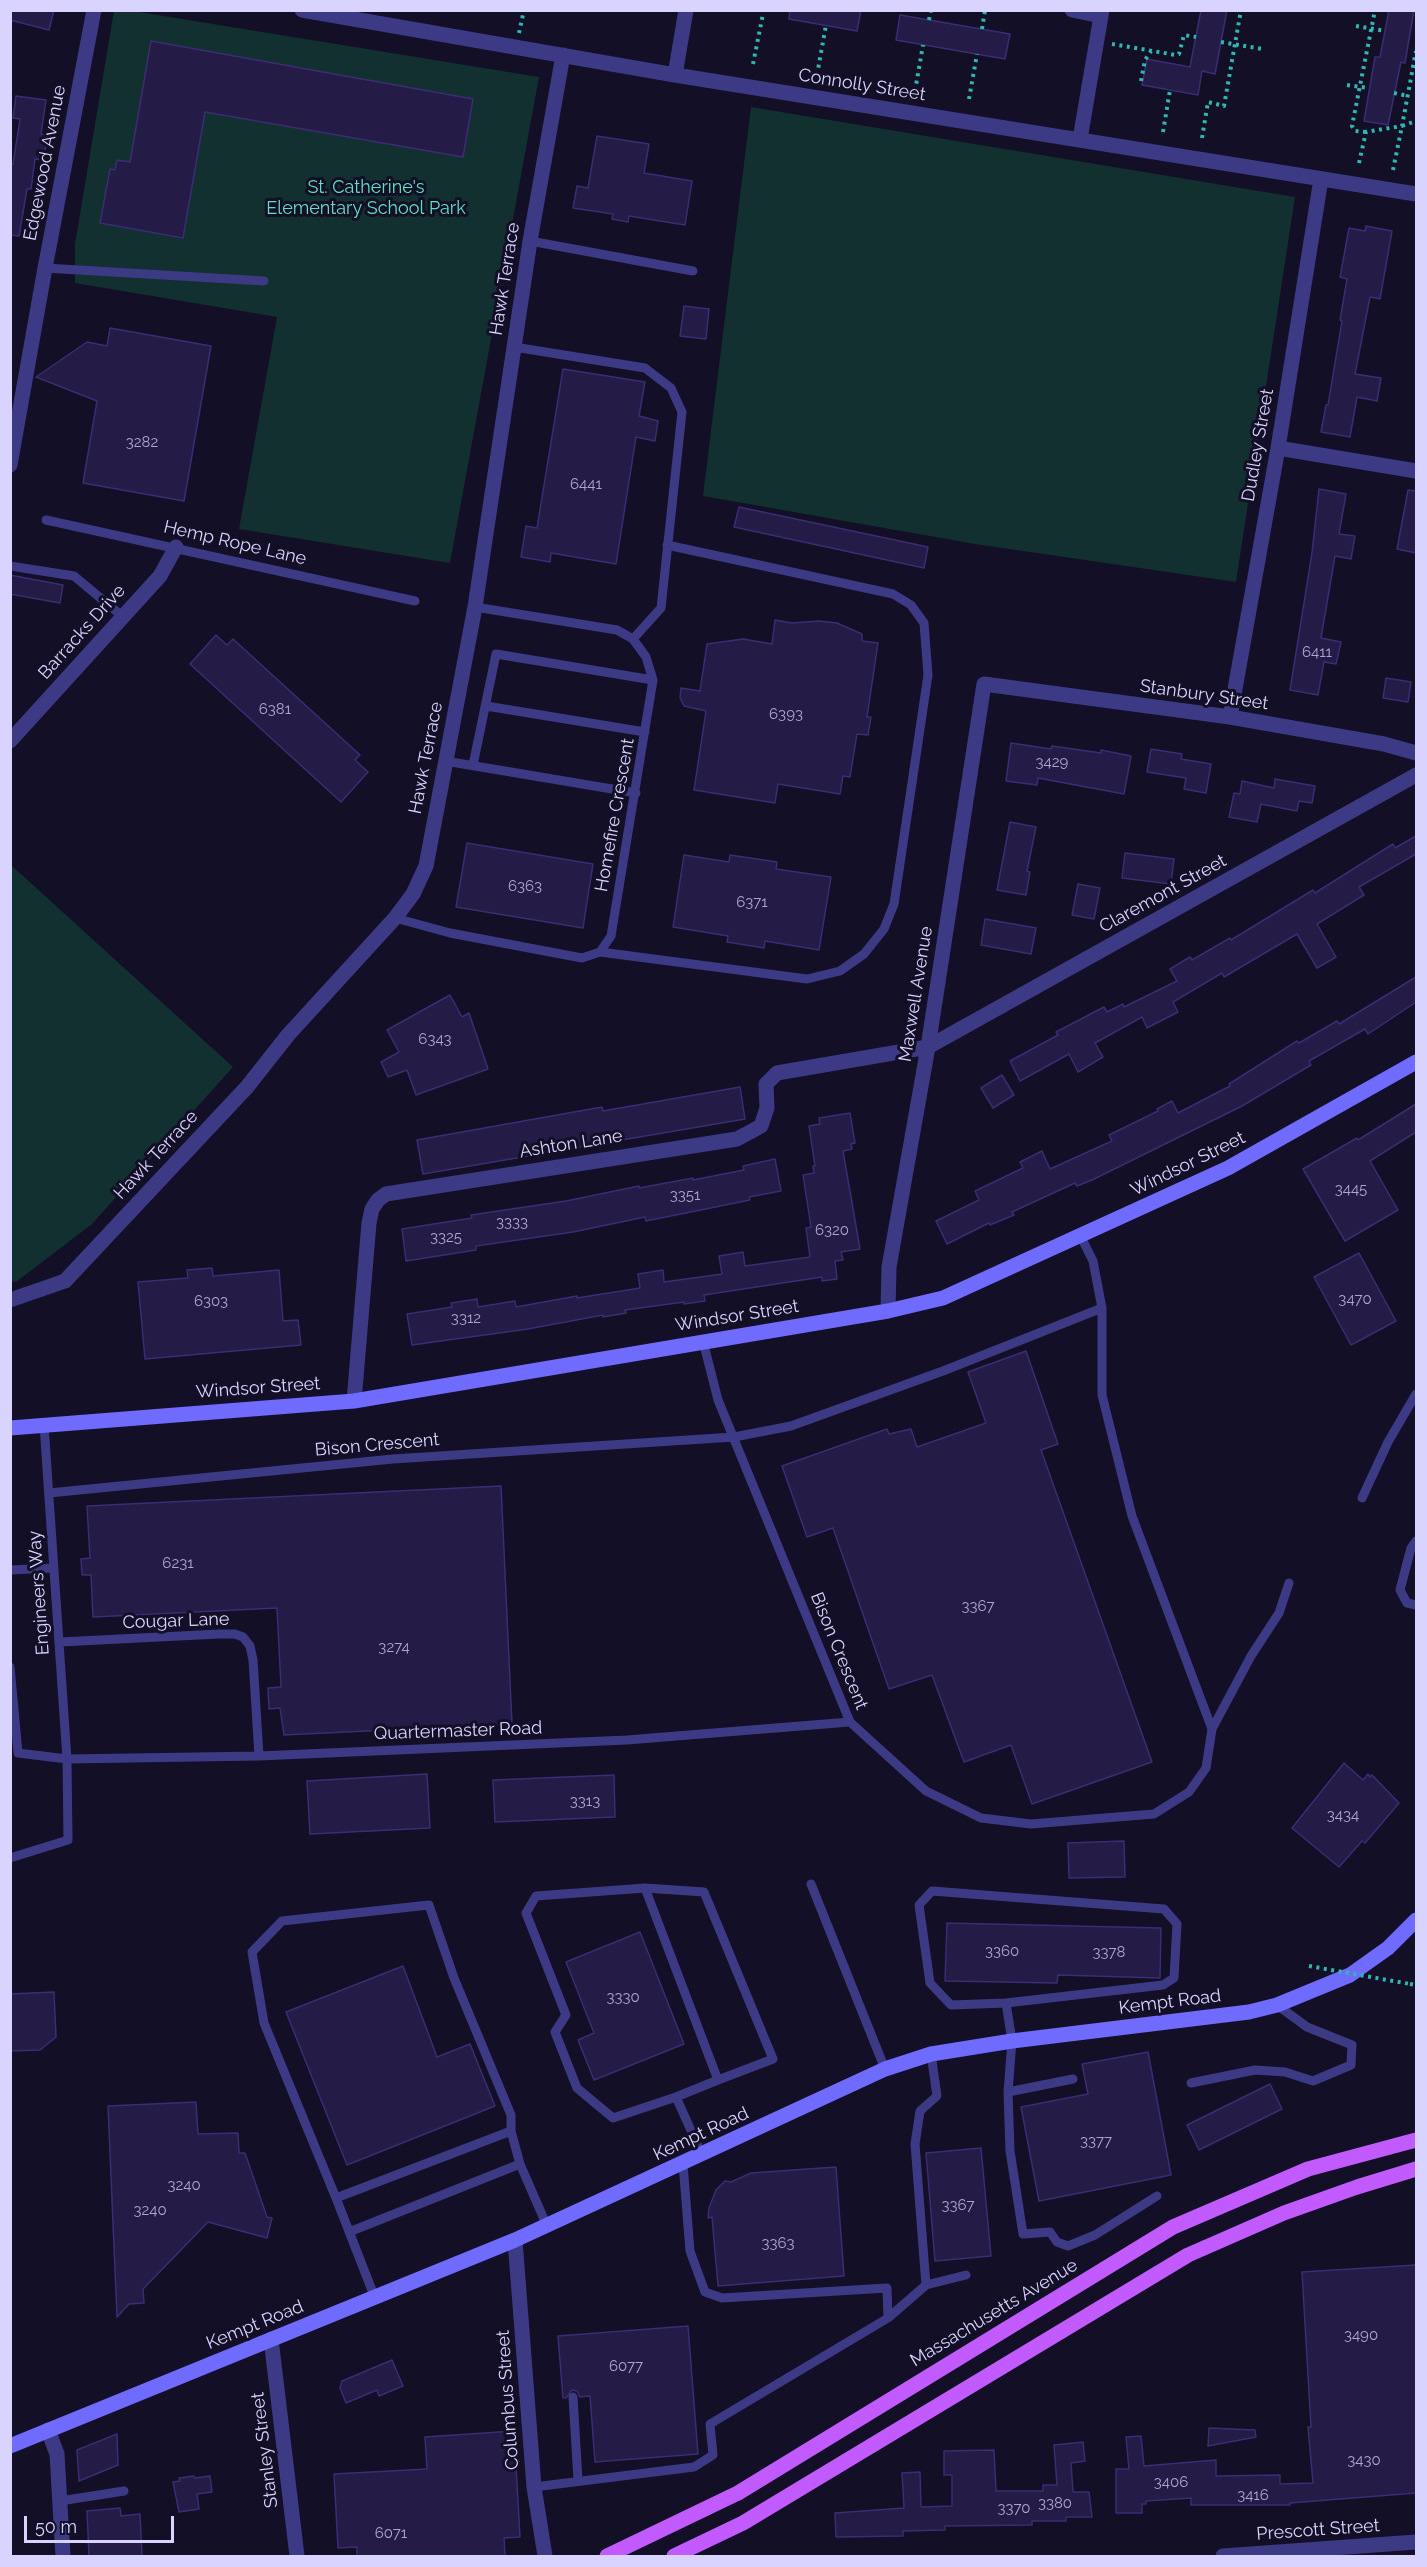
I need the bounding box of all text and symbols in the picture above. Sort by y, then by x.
street label: Connolly Street [797,64,927,106]
street label: Edgewood Avenue [19,83,71,243]
park label: St. Catherine's Elementary School Park [266,177,466,219]
street label: Hawk Terrace [485,221,525,337]
street label: Dudley Street [1237,387,1279,503]
house number: 3282 [126,433,158,451]
house number: 6441 [570,475,602,493]
street label: Hemp Rope Lane [162,516,308,570]
street label: Barracks Drive [34,580,130,684]
house number: 6411 [1302,643,1332,661]
street label: Stanbury Street [1138,675,1270,715]
house number: 6381 [259,700,291,718]
street label: Hawk Terrace [405,700,447,816]
house number: 6393 [769,705,803,723]
street label: Homefire Crescent [591,737,639,893]
house number: 3429 [1036,753,1068,771]
street label: Claremont Street [1096,850,1230,938]
house number: 6363 [508,877,542,895]
house number: 6371 [736,893,768,911]
street label: Maxwell Avenue [895,925,937,1063]
house number: 6343 [418,1030,452,1048]
street label: Hawk Terrace [109,1106,203,1204]
street label: Ashton Lane [518,1125,624,1163]
street label: Windsor Street [1127,1127,1249,1201]
house number: 3445 [1335,1180,1367,1198]
house number: 3351 [670,1186,700,1204]
house number: 3333 [496,1213,528,1231]
house number: 6320 [815,1221,849,1239]
house number: 3325 [430,1228,462,1246]
house number: 3470 [1338,1290,1372,1308]
house number: 6303 [194,1292,228,1310]
street label: Windsor Street [674,1296,800,1336]
house number: 3312 [451,1309,481,1327]
street label: Windsor Street [195,1373,321,1403]
street label: Bison Crescent [314,1429,440,1461]
street label: Engineers Way [24,1530,54,1656]
house number: 6231 [162,1554,194,1572]
street label: Bison Crescent [806,1589,872,1713]
house number: 3367 [961,1597,995,1615]
street label: Cougar Lane [122,1608,230,1634]
house number: 3274 [378,1638,410,1656]
street label: Quartermaster Road [373,1717,543,1745]
house number: 3313 [570,1792,600,1810]
house number: 3434 [1327,1806,1359,1824]
house number: 3360 [985,1942,1019,1960]
house number: 3378 [1093,1943,1125,1961]
street label: Kempt Road [1118,1985,1222,2019]
house number: 3330 [606,1988,640,2006]
street label: Kempt Road [650,2102,752,2166]
house number: 3377 [1080,2132,1112,2150]
house number: 3240 [167,2176,201,2194]
house number: 3367 [941,2196,975,2214]
house number: 3240 [133,2201,167,2219]
house number: 3363 [761,2234,795,2252]
street label: Massachusetts Avenue [906,2254,1082,2372]
street label: Kempt Road [203,2296,307,2354]
house number: 3490 [1344,2326,1378,2344]
street label: Columbus Street [492,2329,524,2471]
house number: 6077 [609,2357,643,2375]
street label: Stanley Street [247,2391,283,2509]
house number: 3430 [1347,2451,1381,2469]
house number: 3406 [1154,2473,1188,2491]
house number: 3416 [1237,2486,1269,2504]
house number: 3380 [1038,2494,1072,2512]
house number: 3370 [997,2499,1031,2517]
scale bar [27,2504,177,2542]
street label: Prescott Street [1256,2515,1380,2545]
text: 50 m [35,2516,77,2537]
house number: 6071 [375,2524,407,2542]

